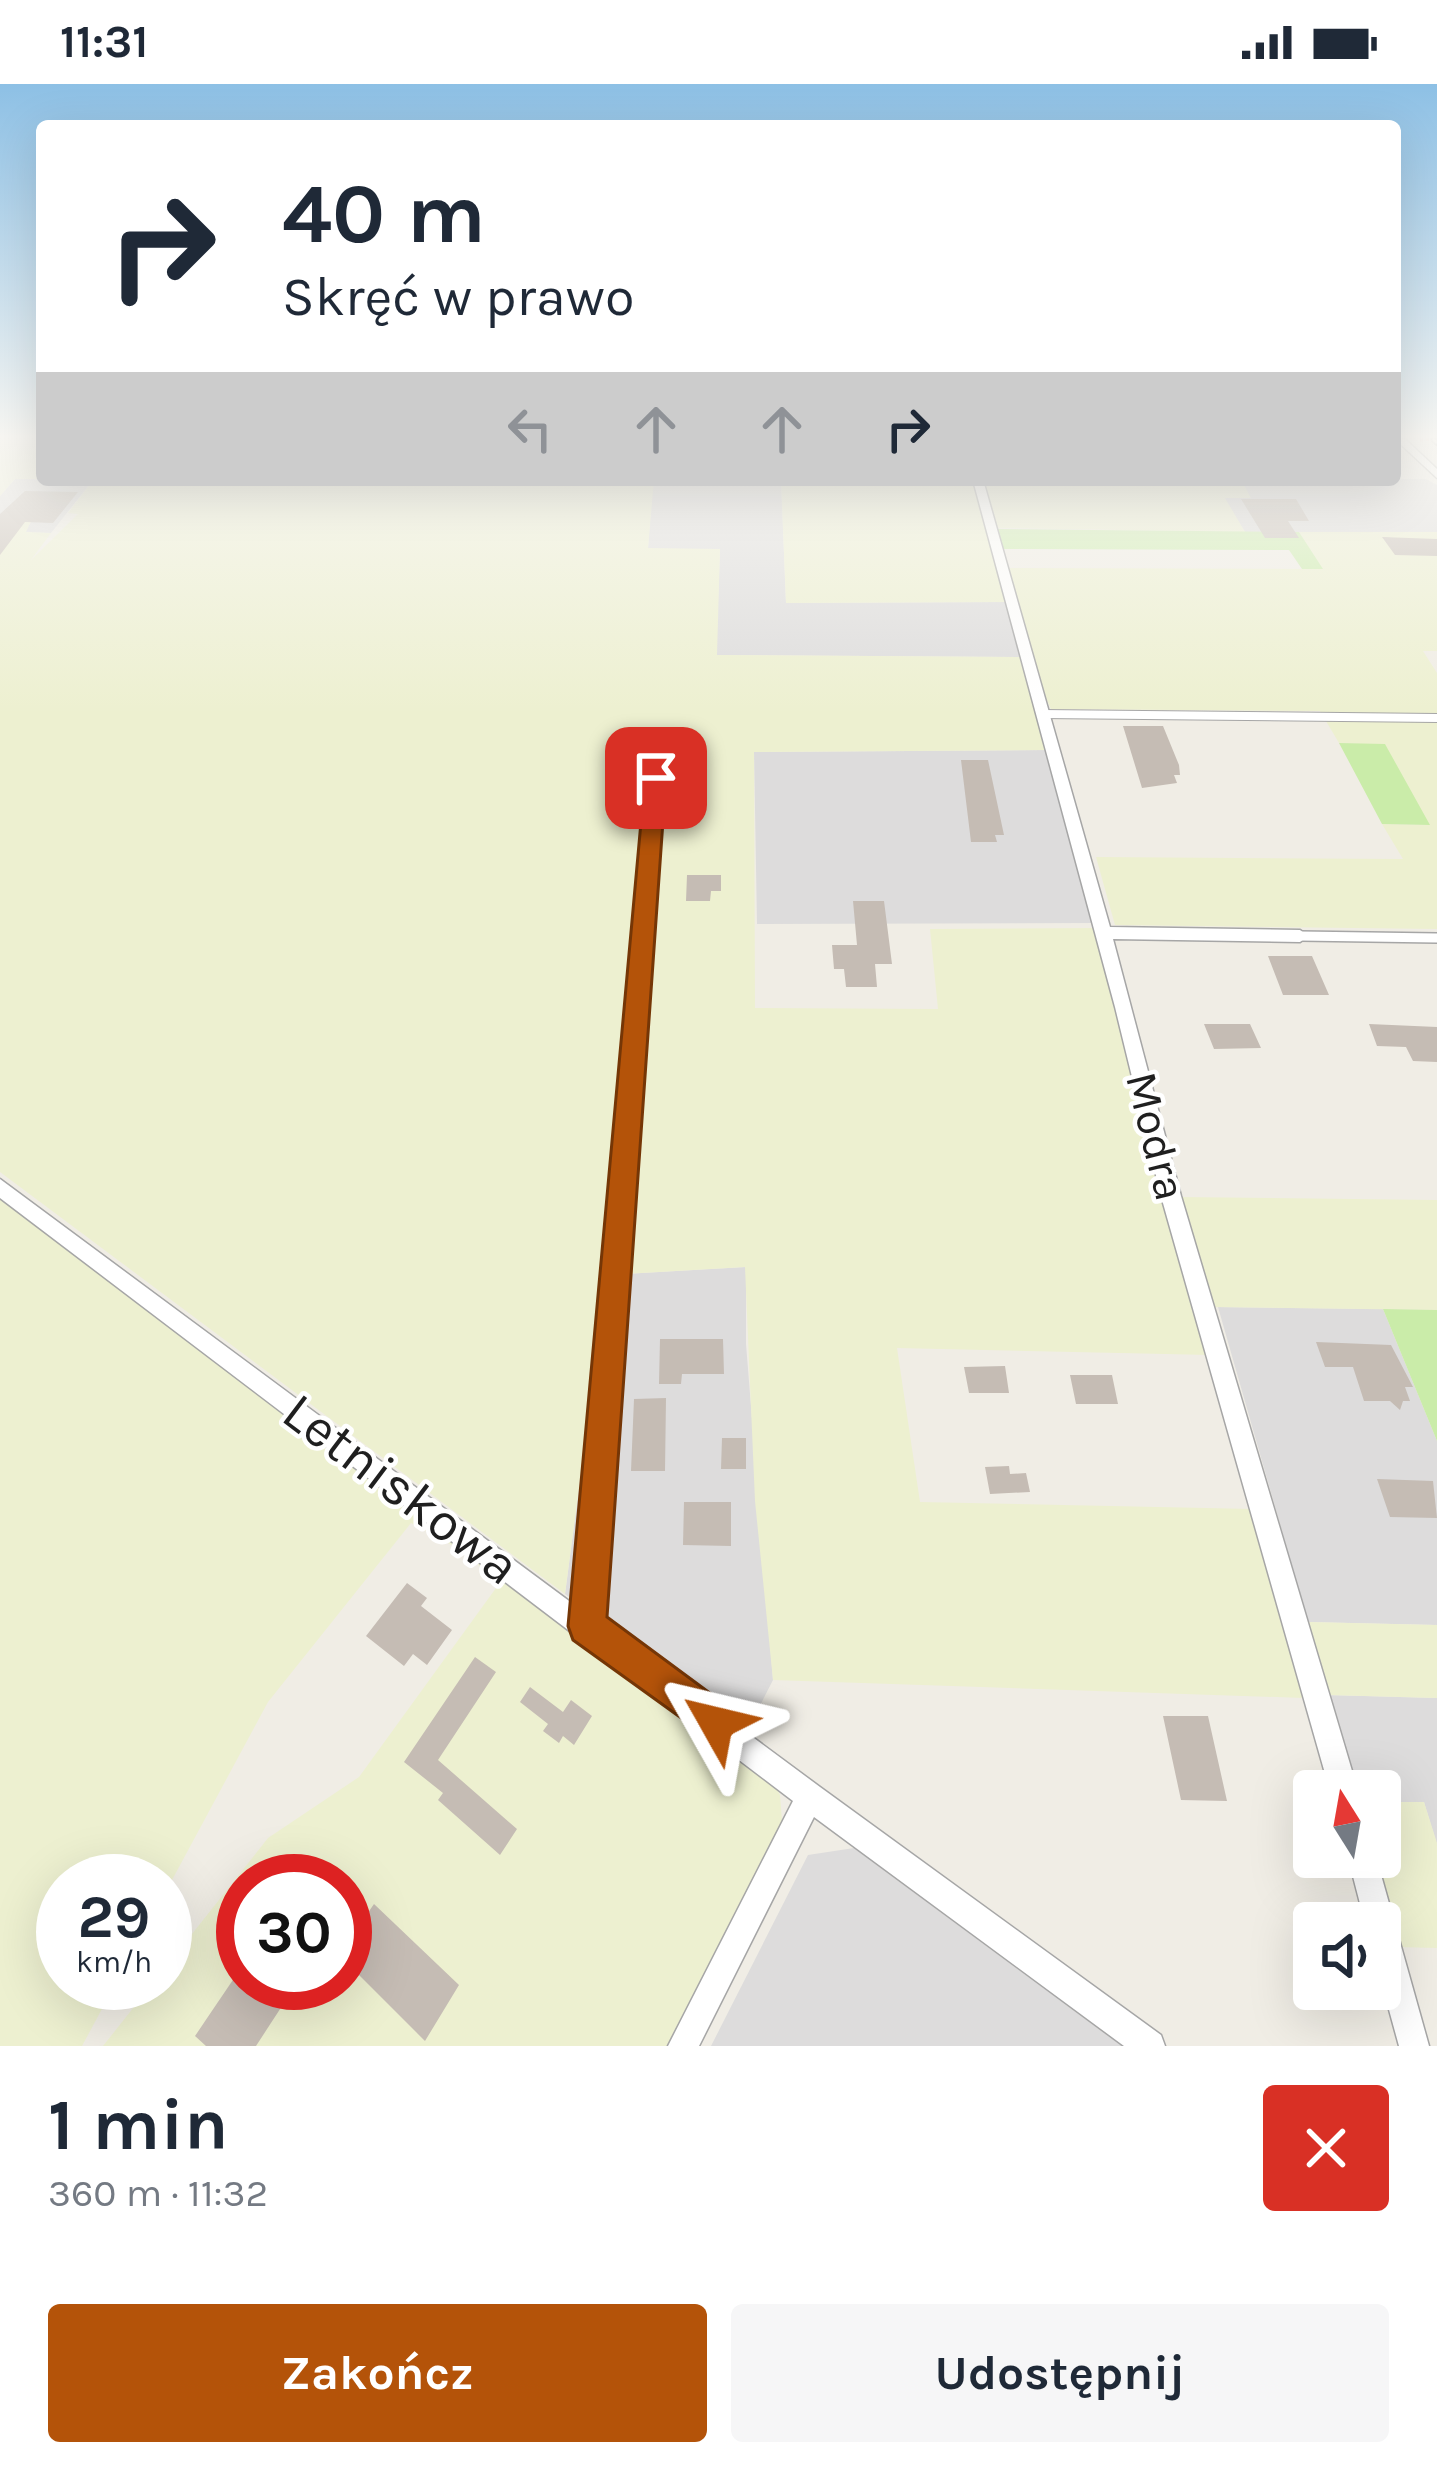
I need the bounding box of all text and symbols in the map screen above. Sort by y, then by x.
text: 11:31 [60,16,148,68]
text: 40 m [282,165,486,263]
icon: right [84,168,240,324]
text: Skręć w prawo [282,265,634,329]
icon: left [497,396,563,462]
icon: ahead [623,396,689,462]
icon: ahead [749,396,815,462]
icon: right [875,396,941,462]
pin [605,727,707,829]
icon: arrive [623,745,689,811]
street label: Modra [1115,1067,1197,1206]
street label: Letniskowa [271,1379,532,1598]
position arrow [653,1660,779,1786]
north arrow [1293,1770,1401,1878]
map controls [1293,1770,1401,2010]
speed limit sign: 30 [216,1854,372,2010]
text: 29 [78,1882,150,1952]
button: sound [1293,1902,1401,2010]
text: km/h [76,1944,152,1980]
text: 1 min [48,2083,229,2167]
button: close [1263,2085,1389,2211]
text: 360 m · 11:32 [48,2170,268,2216]
button: Zakończ [48,2304,707,2442]
button: Udostępnij [731,2304,1389,2442]

